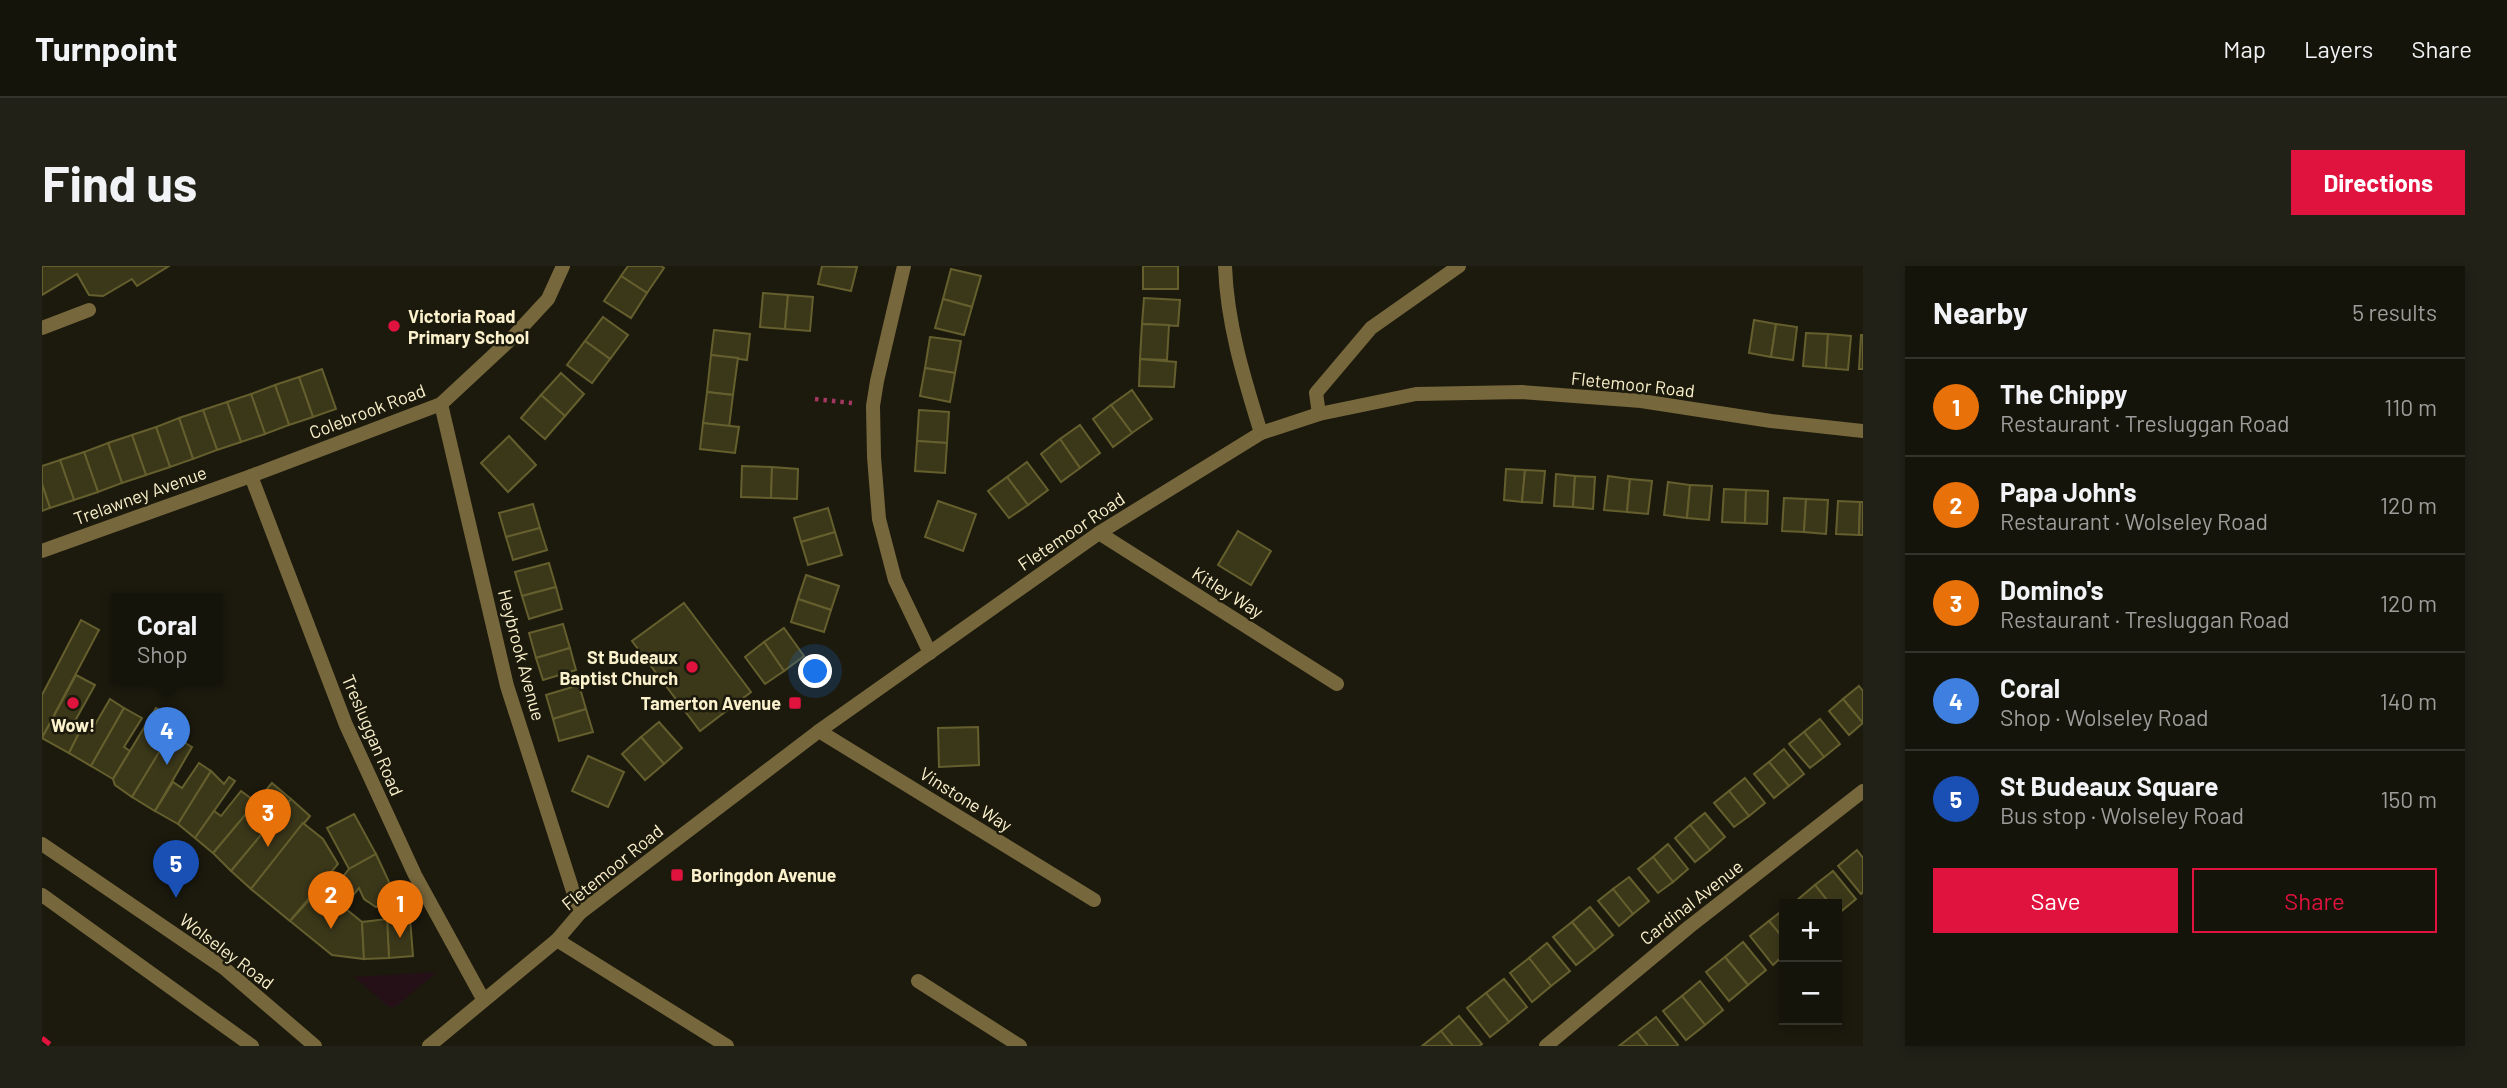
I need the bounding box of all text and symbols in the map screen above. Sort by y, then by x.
text: Turnpoint [35,28,177,68]
text: Map [2223,34,2266,63]
text: Layers [2304,34,2373,63]
text: Share [2411,34,2472,63]
button: Directions [2291,150,2465,215]
text: Find us [42,153,197,212]
text: Nearby [1933,294,2028,330]
text: 5 results [2352,298,2437,326]
place label: Victoria Road Primary School [408,305,529,348]
marker: Victoria Road Primary School [386,318,402,334]
street label: Fletemoor Road [1570,367,1696,401]
text: The Chippy [2000,378,2127,409]
street label: Colebrook Road [306,379,428,443]
text: 1 [1952,393,1960,421]
text: 110 m [2384,393,2437,421]
text: Restaurant · Tresluggan Road [2000,409,2290,437]
street label: Trelawney Avenue [71,461,209,529]
text: Papa John's [2000,476,2137,507]
street label: Fletemoor Road [1013,487,1129,575]
text: 2 [1950,491,1962,519]
text: 120 m [2380,491,2437,519]
text: Restaurant · Wolseley Road [2000,507,2268,535]
street label: Kitley Way [1188,562,1268,622]
text: Domino's [2000,574,2104,605]
street label: Heybrook Avenue [494,587,550,723]
text: 3 [1950,589,1962,617]
text: 120 m [2380,589,2437,617]
popup [111,593,223,684]
text: Restaurant · Tresluggan Road [2000,605,2290,633]
text: Coral [137,609,197,640]
text: Shop [137,640,188,668]
place label: St Budeaux Baptist Church [560,646,678,689]
your location [798,654,832,688]
marker: St Budeaux Baptist Church [684,659,700,675]
street label: Tresluggan Road [338,671,408,799]
text: Coral [2000,672,2060,703]
text: 4 [1949,687,1963,715]
text: 140 m [2380,687,2437,715]
place label: Tamerton Avenue [640,692,781,714]
marker: Wow! [65,695,81,711]
marker: Tamerton Avenue [787,695,803,711]
text: Shop · Wolseley Road [2000,703,2208,731]
pin: 4 [144,707,190,765]
place label: Wow! [51,714,95,736]
street label: Vinstone Way [916,762,1016,836]
text: St Budeaux Square [2000,770,2219,801]
text: 5 [1950,785,1962,813]
text: 150 m [2381,785,2437,813]
pin: 3 [245,789,291,847]
text: Bus stop · Wolseley Road [2000,801,2244,829]
street label: Fletemoor Road [557,819,667,915]
pin: 5 [153,840,199,898]
street label: Cardinal Avenue [1635,855,1747,949]
place label: Boringdon Avenue [691,864,837,886]
marker: Boringdon Avenue [669,867,685,883]
button: Save [1933,868,2178,933]
button: Share [2192,868,2437,933]
pin: 2 [308,871,354,929]
pin: 1 [377,880,423,938]
map controls [1779,899,1842,1025]
button: + [1779,899,1842,962]
street label: Wolseley Road [176,908,278,994]
button: − [1779,962,1842,1025]

